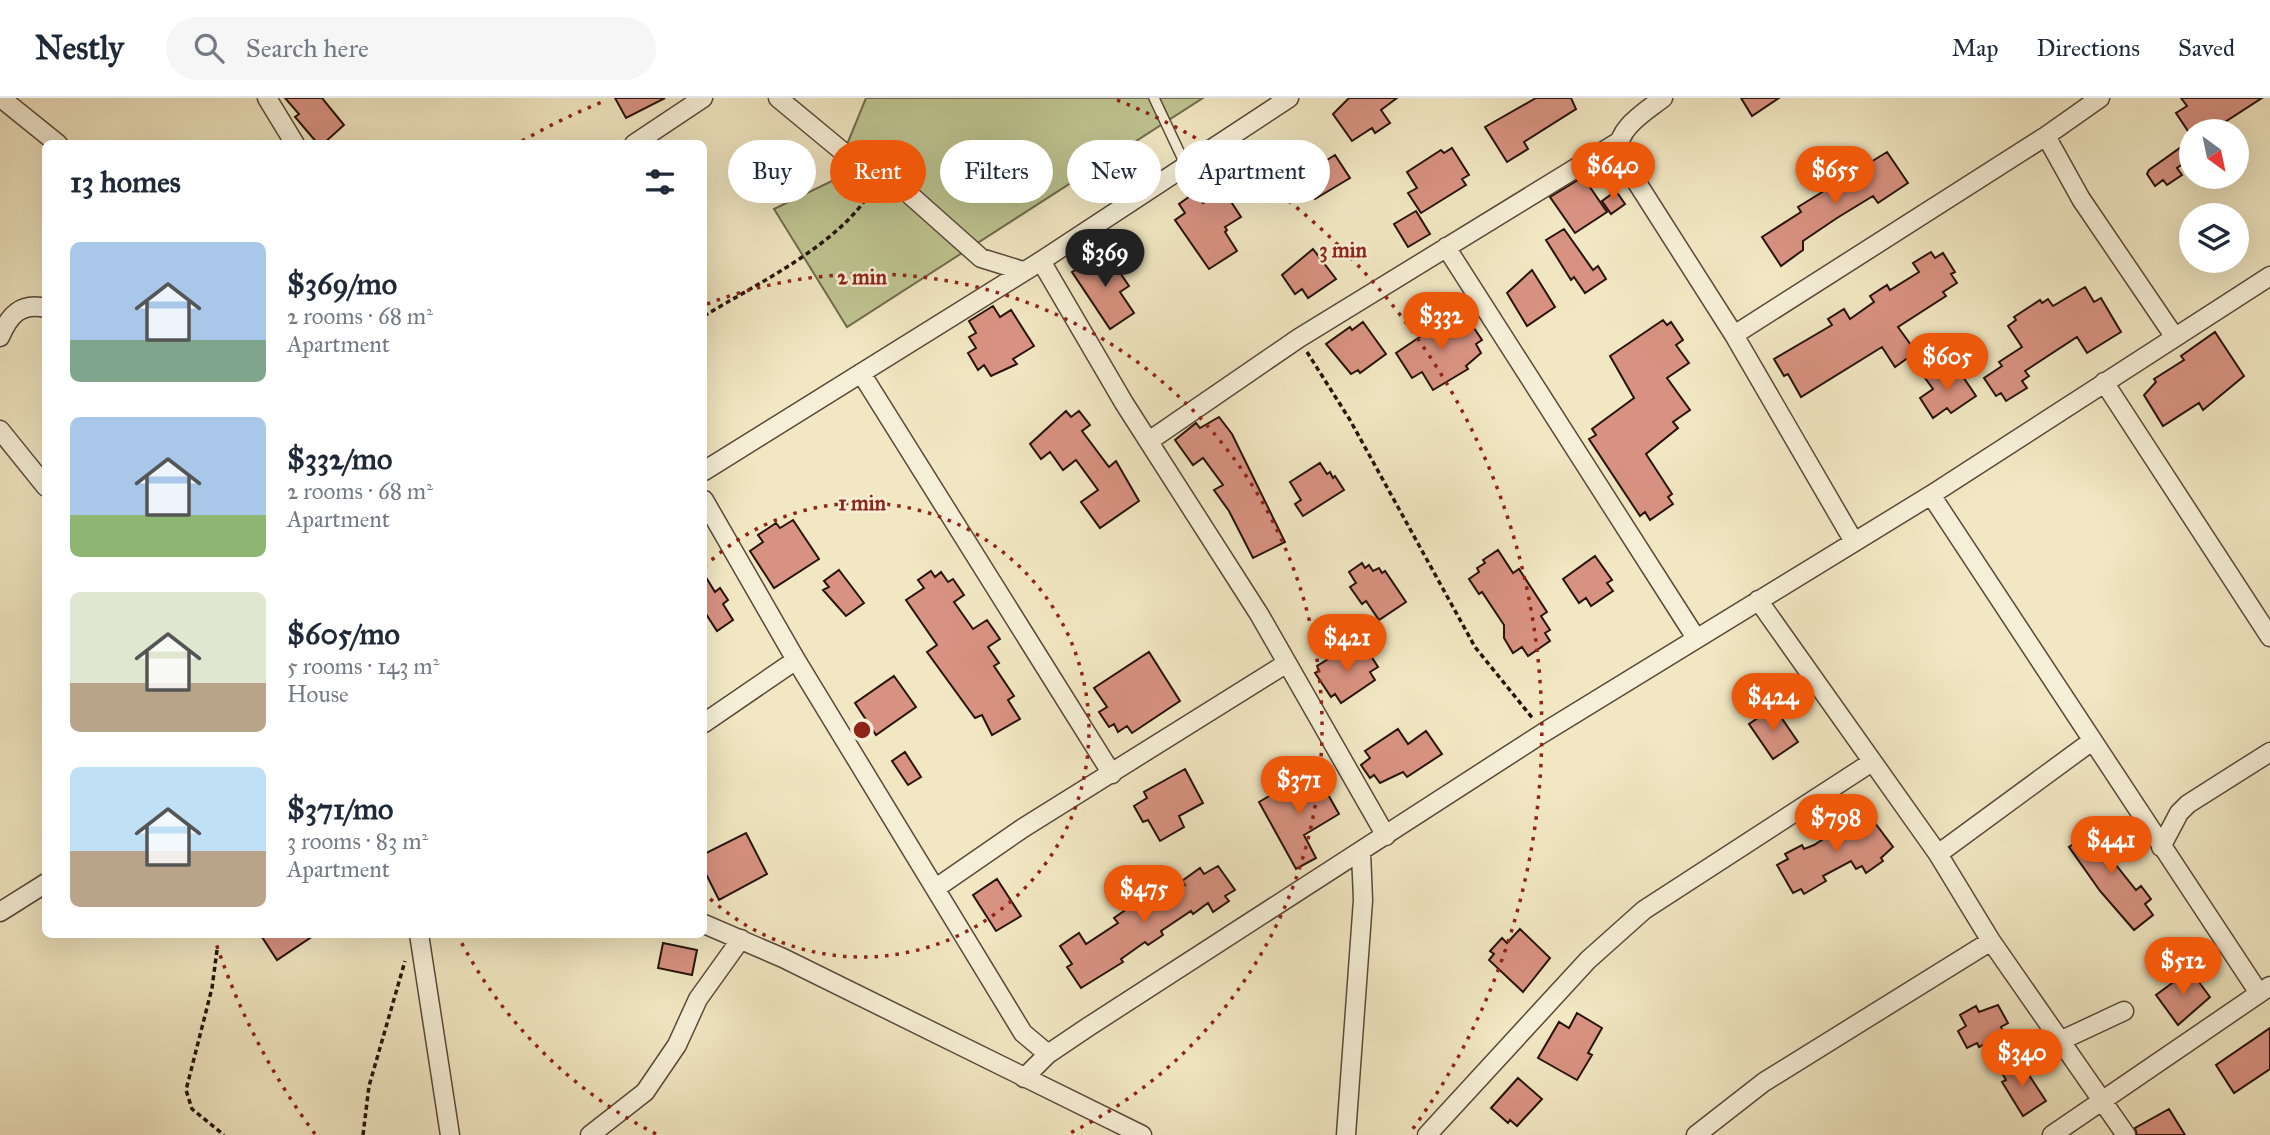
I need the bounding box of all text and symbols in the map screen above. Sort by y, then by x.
search box [166,17,656,80]
text: Nestly [35,28,124,68]
icon: search [190,29,228,67]
text: Search here [246,32,369,64]
text: Map [1952,33,1999,63]
text: Directions [2037,33,2140,63]
text: Saved [2178,33,2235,63]
north arrow [2179,119,2249,189]
map controls [2179,119,2249,273]
chip: Buy [728,140,816,203]
chip: Rent [830,140,926,203]
chip: Filters [940,140,1053,203]
chip: New [1067,140,1161,203]
chip: Apartment [1175,140,1330,203]
pin: $640 [1572,142,1654,202]
pin: $655 [1794,146,1876,206]
text: $640 [1587,151,1639,179]
text: $655 [1812,155,1858,183]
icon: filters [641,163,679,201]
text: 13 homes [70,164,181,200]
button: layers [2179,203,2249,273]
pin: $369 [1064,230,1146,289]
text: 3 min [1319,237,1367,263]
text: $369 [1081,238,1129,266]
text: 2 min [837,264,887,290]
text: $369/mo [287,266,397,302]
icon: home [126,270,210,354]
pin: $332 [1400,292,1482,352]
text: $332 [1419,301,1463,329]
text: 2 rooms · 68 m² [287,302,433,330]
text: Apartment [287,330,390,358]
pin: $605 [1906,334,1988,393]
text: $605 [1922,342,1972,370]
text: $332/mo [287,441,392,477]
icon: home [126,445,210,529]
text: 2 rooms · 68 m² [287,477,433,505]
text: 1 min [838,490,886,516]
text: Apartment [287,505,390,533]
pin: $421 [1306,614,1388,674]
text: $605/mo [287,616,400,652]
icon: home [126,620,210,704]
text: $421 [1323,623,1371,651]
text: 5 rooms · 143 m² [287,652,439,680]
pin: $424 [1732,674,1814,733]
text: House [287,680,349,708]
text: $424 [1748,682,1798,710]
centre of rings [850,718,874,742]
pin: $371 [1258,756,1340,816]
text: $371 [1277,765,1321,793]
text: $371/mo [287,791,393,827]
pin: $798 [1795,794,1877,854]
icon: home [126,795,210,879]
text: $798 [1811,803,1861,831]
pin: $441 [2070,816,2152,876]
text: $441 [2087,825,2135,853]
text: 3 rooms · 83 m² [287,827,428,855]
text: Apartment [287,855,390,883]
pin: $475 [1103,866,1185,925]
text: $475 [1120,874,1168,902]
pin: $512 [2142,937,2224,997]
text: $512 [2161,946,2205,974]
pin: $340 [1981,1030,2063,1089]
text: $340 [1997,1038,2047,1066]

